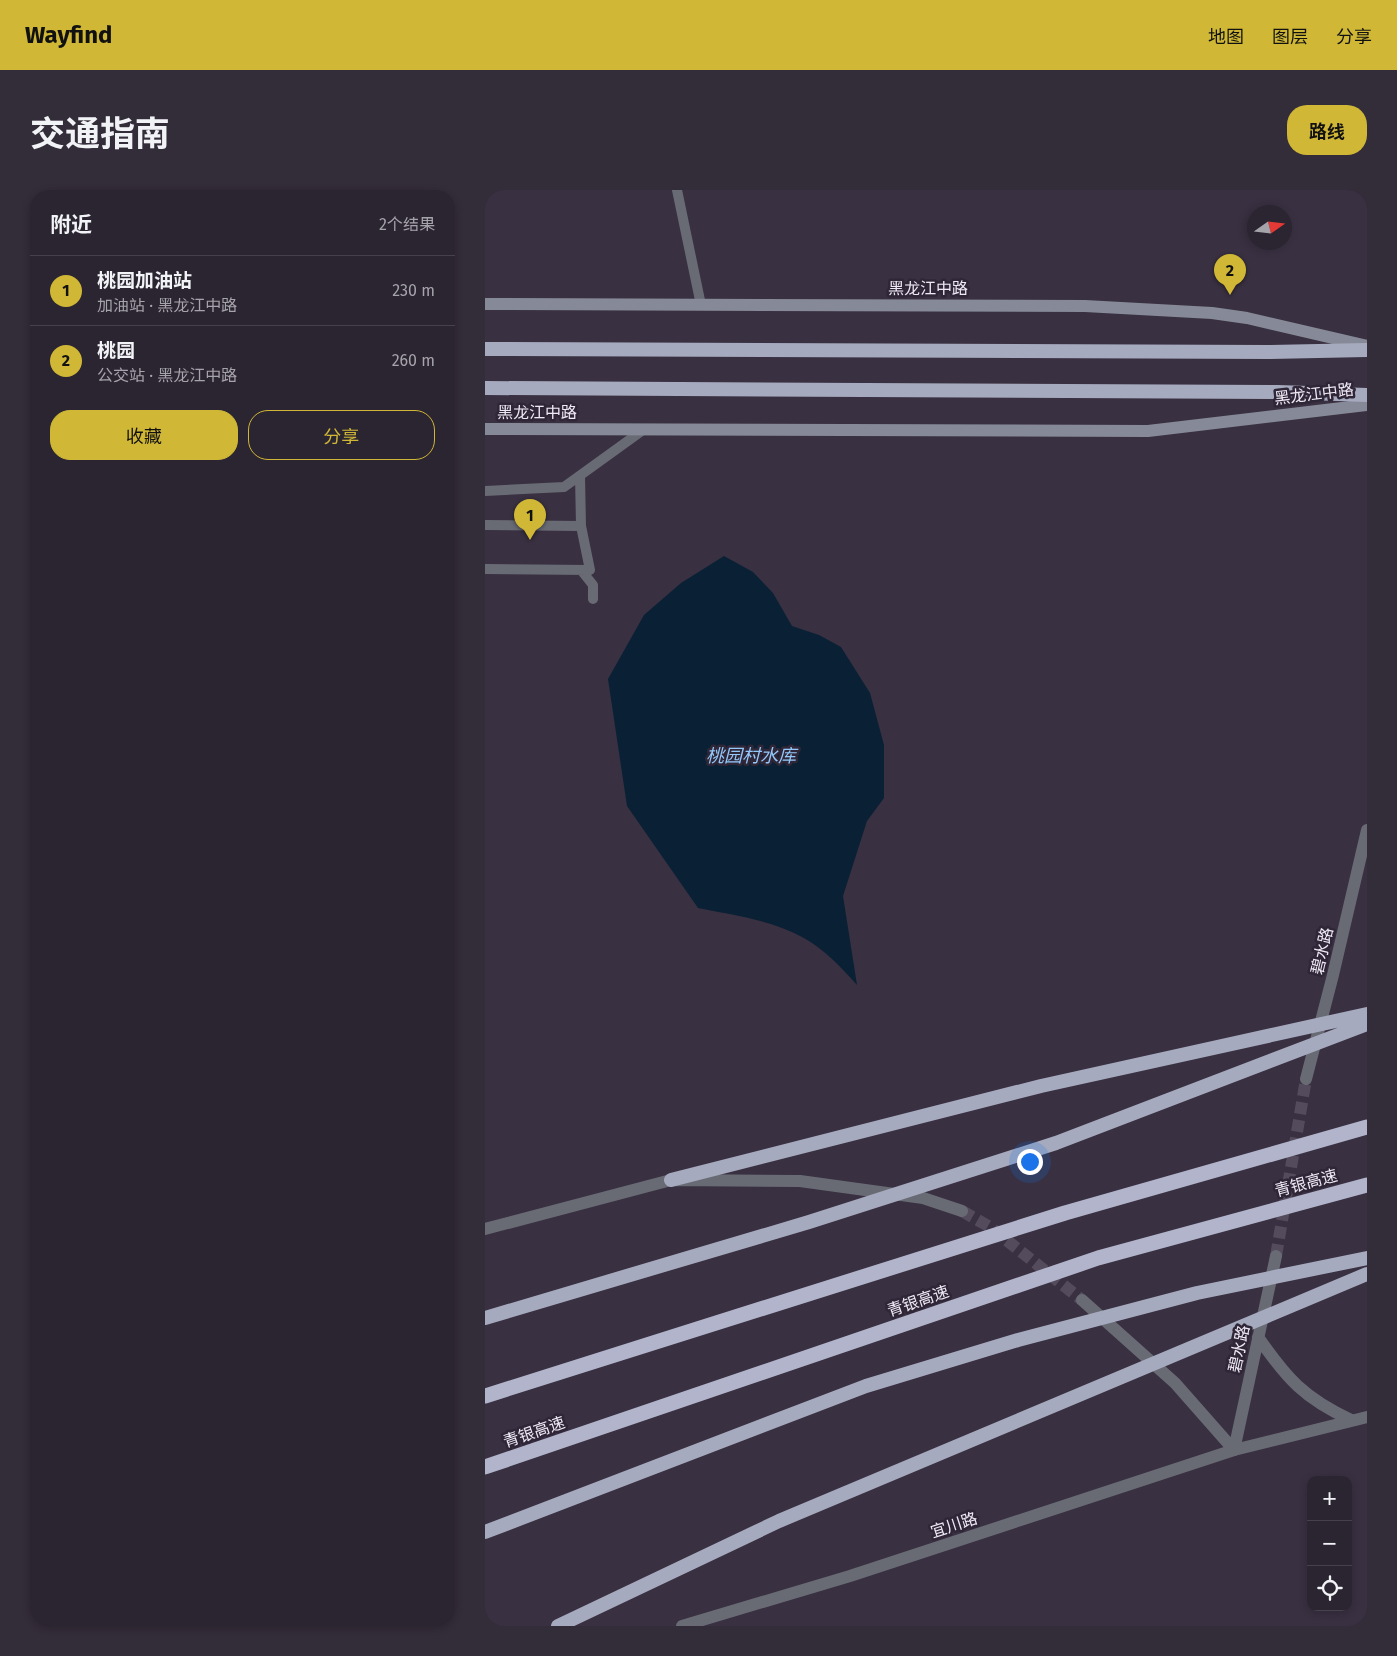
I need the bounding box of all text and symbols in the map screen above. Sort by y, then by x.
text: Wayfind [25,21,112,49]
text: 地图 [1208,26,1244,48]
text: 图层 [1272,26,1308,48]
text: 分享 [1336,26,1372,48]
button: 路线 [1287,105,1367,155]
text: 交通指南 [30,113,170,155]
north arrow [1247,205,1292,250]
text: 附近 [50,212,92,238]
text: 2个结果 [379,215,435,234]
pin: 2 [1214,254,1246,295]
text: 桃园加油站 [97,269,192,292]
street label: 黑龙江中路 [888,279,968,298]
text: 1 [62,281,70,300]
text: 230 m [392,281,435,300]
text: 加油站 · 黑龙江中路 [97,296,237,315]
text: 桃园 [97,339,135,362]
text: 2 [62,351,70,370]
text: 260 m [392,351,435,370]
text: 公交站 · 黑龙江中路 [97,366,237,385]
street label: 黑龙江中路 [1273,380,1355,408]
street label: 黑龙江中路 [497,403,577,422]
button: 收藏 [50,410,238,460]
button: 分享 [248,410,435,460]
pin: 1 [514,499,546,540]
water label: 桃园村水库 [706,745,799,767]
street label: 碧水路 [1307,925,1337,977]
your location [1017,1149,1043,1175]
street label: 青银高速 [1273,1166,1339,1200]
street label: 青银高速 [885,1282,951,1320]
street label: 碧水路 [1225,1324,1253,1374]
street label: 青银高速 [501,1413,567,1451]
map controls [1307,1476,1352,1611]
button: + [1307,1476,1352,1521]
street label: 宜川路 [928,1509,980,1541]
button: − [1307,1521,1352,1566]
button: locate [1307,1566,1352,1611]

